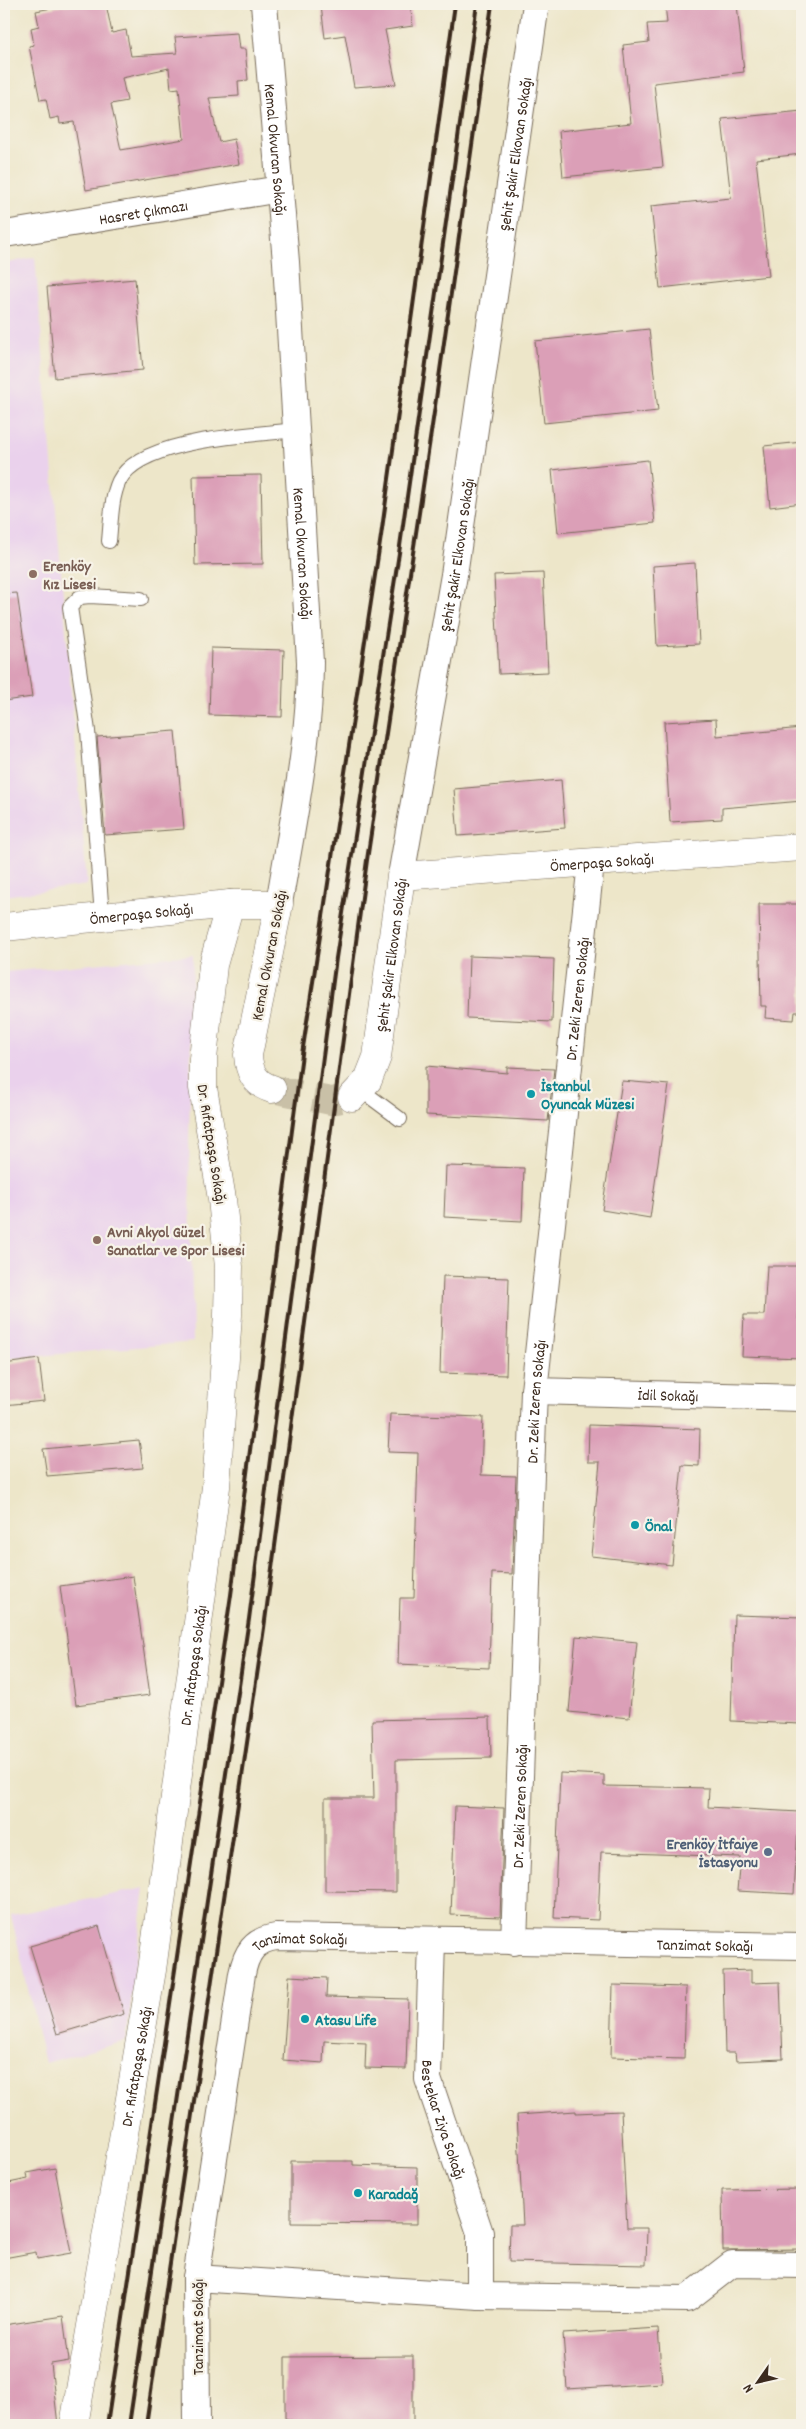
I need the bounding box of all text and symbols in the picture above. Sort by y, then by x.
street label: Şehit Şakir Elkovan Sokağı [495,76,539,233]
street label: Kemal Okvuran Sokağı [257,83,291,217]
street label: Hasret Çıkmazı [98,195,190,232]
street label: Şehit Şakir Elkovan Sokağı [435,477,482,634]
street label: Kemal Okvuran Sokağı [286,487,316,621]
place label: Erenköy Kız Lisesi [43,556,96,597]
marker: Erenköy Kız Lisesi [27,568,39,580]
street label: Ömerpaşa Sokağı [549,849,655,879]
street label: Şehit Şakir Elkovan Sokağı [371,877,415,1034]
street label: Kemal Okvuran Sokağı [247,888,294,1023]
street label: Ömerpaşa Sokağı [89,899,194,932]
street label: Dr. Zeki Zeren Sokağı [561,936,597,1062]
place label: İstanbul Oyuncak Müzesi [541,1076,634,1117]
street label: Dr. Rıfatpaşa Sokağı [190,1083,231,1206]
marker: İstanbul Oyuncak Müzesi [525,1088,537,1100]
place label: Avni Akyol Güzel Sanatlar ve Spor Lisesi [107,1222,245,1263]
marker: Avni Akyol Güzel Sanatlar ve Spor Lisesi [91,1234,103,1246]
street label: Dr. Zeki Zeren Sokağı [522,1339,553,1464]
street label: İdil Sokağı [637,1385,699,1409]
place label: Önal [645,1516,673,1539]
marker: Önal [629,1519,641,1531]
street label: Dr. Rıfatpaşa Sokağı [175,1604,214,1727]
street label: Dr. Zeki Zeren Sokağı [508,1744,535,1869]
place label: Erenköy İtfaiye İstasyonu [667,1834,758,1875]
marker: Erenköy İtfaiye İstasyonu [762,1846,774,1858]
street label: Tanzimat Sokağı [247,1928,347,1958]
street label: Tanzimat Sokağı [656,1935,753,1959]
street label: Dr. Rıfatpaşa Sokağı [116,2005,160,2129]
place label: Atasu Life [315,2010,377,2033]
marker: Atasu Life [299,2013,311,2025]
street label: Bestekar Ziya Sokağı [414,2060,470,2183]
place label: Karadağ [368,2184,418,2207]
marker: Karadağ [352,2187,364,2199]
street label: Tanzimat Sokağı [188,2279,211,2375]
north arrow [734,2356,784,2406]
text: N [739,2380,759,2397]

